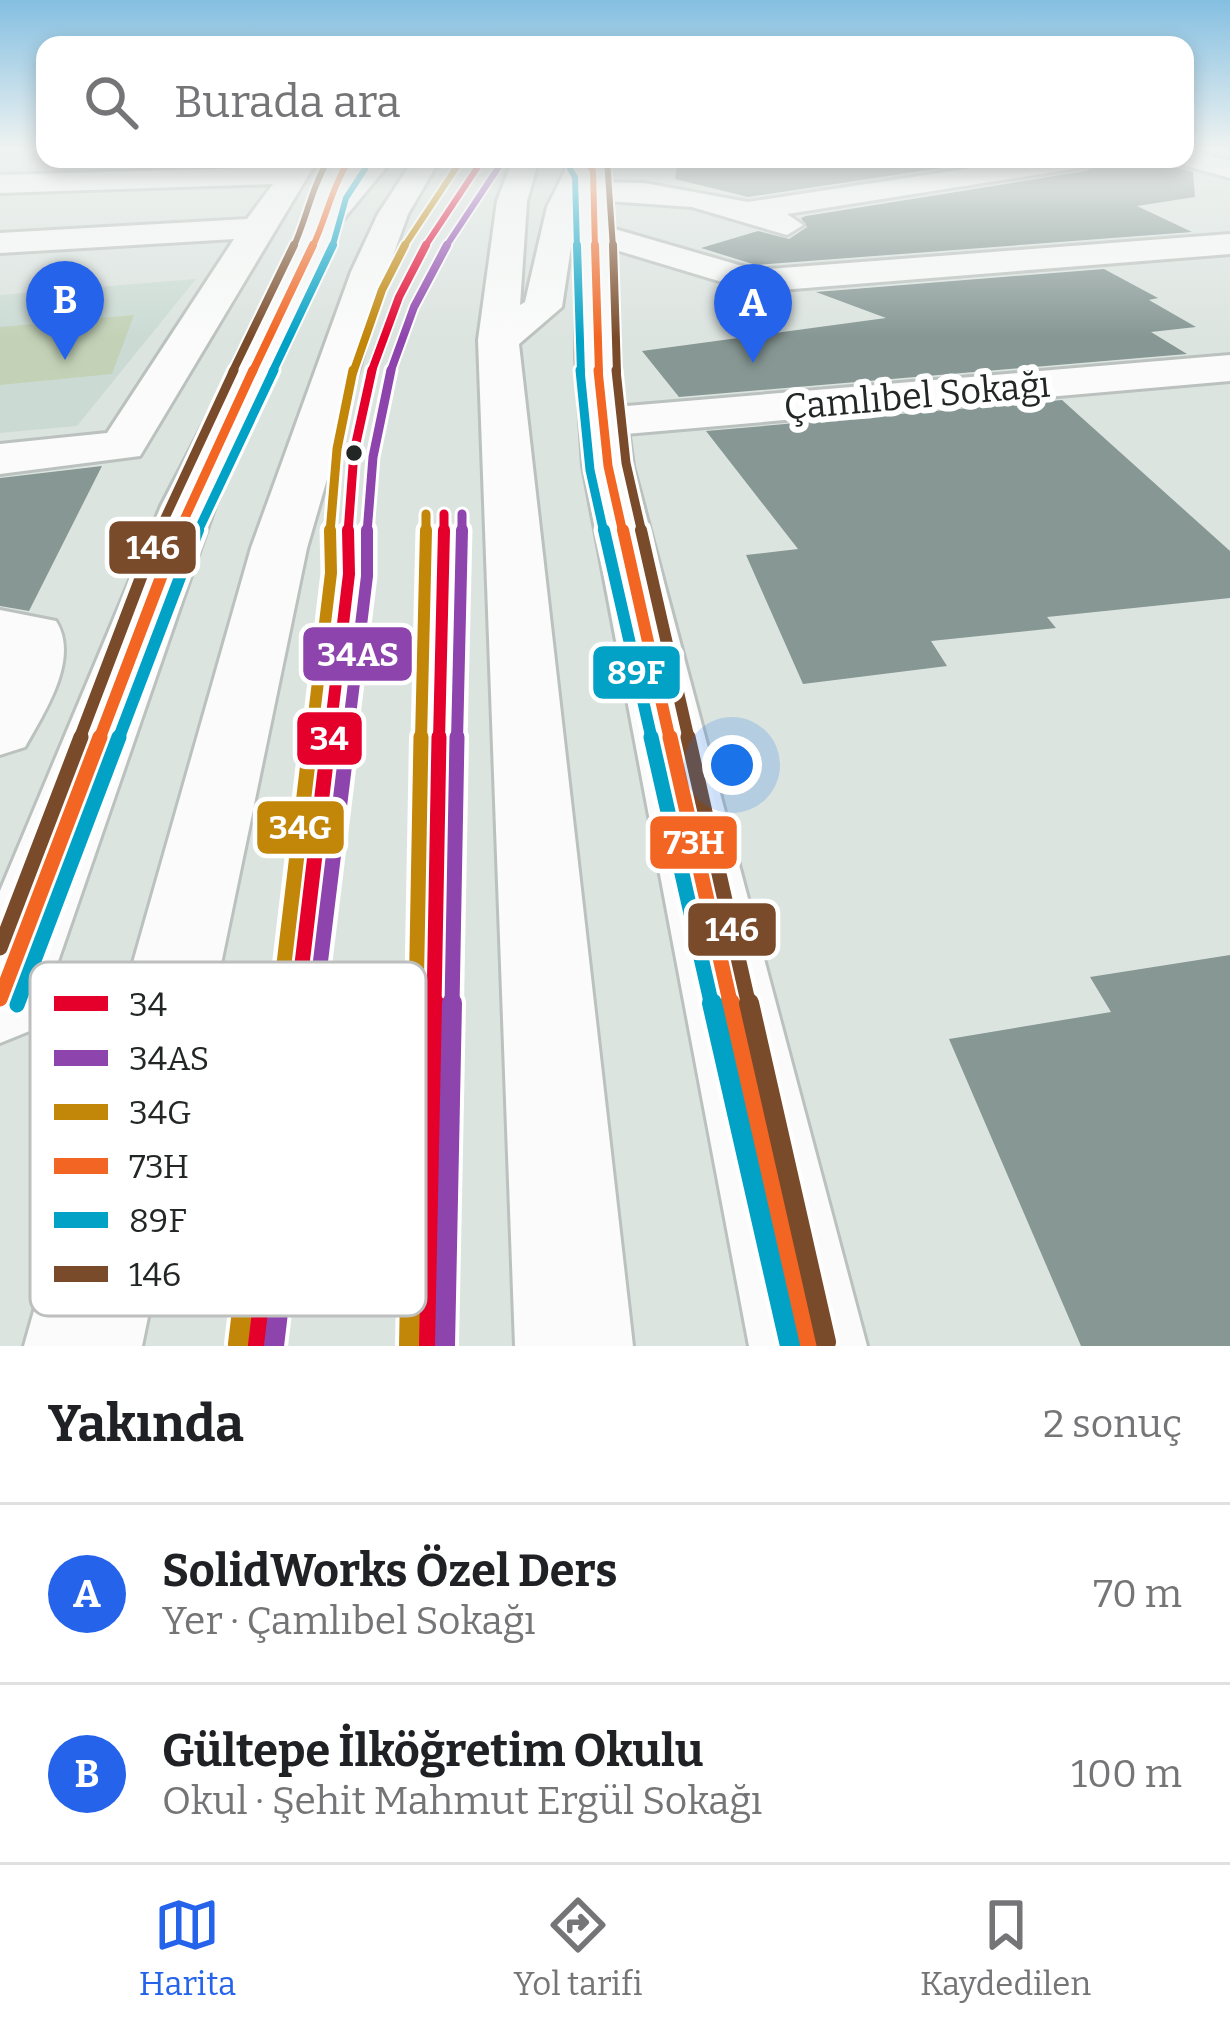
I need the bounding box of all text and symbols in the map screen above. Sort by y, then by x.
search box [36,36,1194,168]
icon: search [78,69,144,135]
text: Burada ara [174,75,401,129]
pin: B [26,261,104,360]
pin: A [714,264,792,363]
street label: Çamlıbel Sokağı [782,362,1052,430]
unlabelled marker [343,442,365,464]
line badge: 146 [107,519,198,576]
text: 146 [126,528,180,568]
line badge: 34AS [301,625,414,683]
text: 34AS [317,635,399,675]
line badge: 89F [591,644,682,701]
text: 89F [607,653,665,693]
line badge: 34 [295,710,364,767]
text: 34 [309,719,349,759]
your location [702,735,762,795]
line badge: 34G [255,799,346,856]
text: 34G [269,808,331,848]
line badge: 73H [648,814,739,871]
text: 73H [663,823,725,863]
line badge: 146 [686,901,778,958]
text: 146 [705,910,759,950]
legend [30,962,426,1316]
text: 34 [129,985,167,1025]
text: 34AS [129,1039,209,1079]
text: 34G [129,1093,191,1133]
text: 73H [129,1147,189,1187]
text: 89F [129,1201,187,1241]
text: 146 [129,1255,181,1295]
text: Yakında [48,1393,244,1455]
text: 2 sonuç [1043,1401,1182,1447]
text: SolidWorks Özel Ders [162,1544,617,1598]
text: A [73,1571,101,1617]
text: 70 m [1093,1571,1182,1617]
text: Yer · Çamlıbel Sokağı [162,1598,536,1644]
text: Gültepe İlköğretim Okulu [162,1724,703,1778]
text: B [74,1751,100,1797]
text: 100 m [1071,1751,1182,1797]
text: Okul · Şehit Mahmut Ergül Sokağı [162,1778,762,1824]
tab: Harita [139,1892,236,2004]
tab: Yol tarifi [514,1892,643,2004]
tab: Kaydedilen [920,1892,1091,2004]

